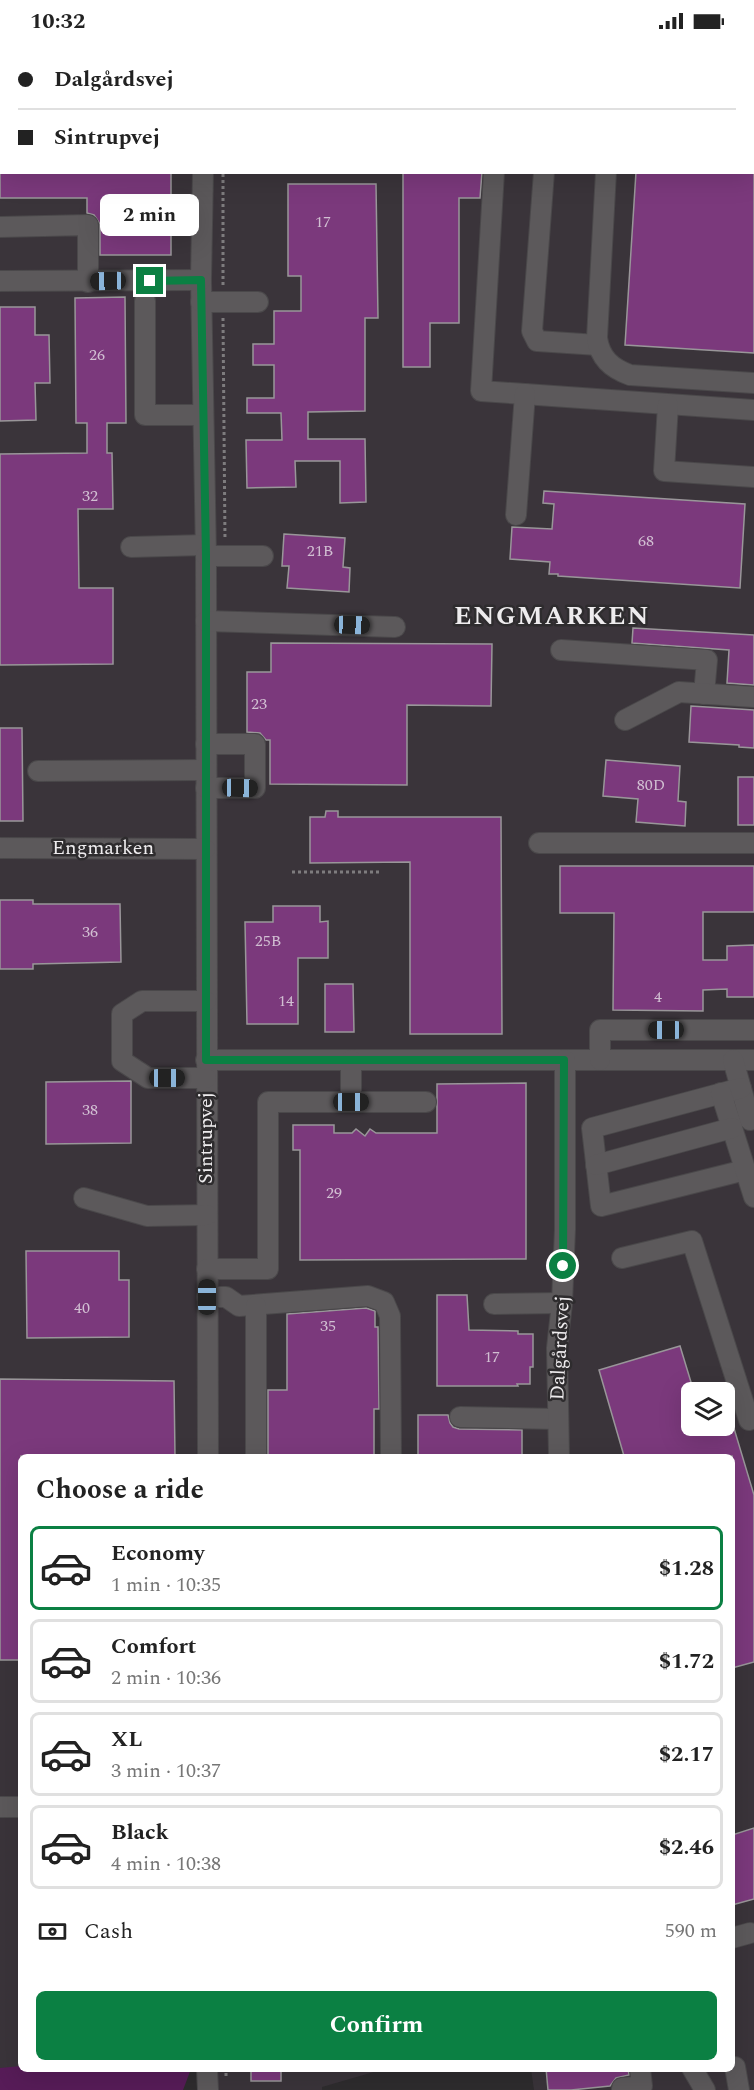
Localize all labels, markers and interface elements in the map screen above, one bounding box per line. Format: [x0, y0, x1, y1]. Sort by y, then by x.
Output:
text: 10:32 [30, 5, 85, 38]
text: Dalgårdsvej [54, 63, 174, 96]
text: Sintrupvej [54, 121, 160, 154]
callout: 2 min [100, 194, 200, 236]
text: 2 min [123, 200, 176, 230]
house number: 17 [315, 210, 331, 234]
route end [136, 267, 163, 294]
car [90, 272, 126, 290]
house number: 26 [89, 343, 105, 367]
house number: 32 [82, 484, 98, 508]
house number: 68 [638, 529, 654, 553]
house number: 21B [307, 539, 333, 563]
district label: ENGMARKEN [454, 596, 650, 636]
car [334, 615, 370, 635]
house number: 23 [251, 692, 267, 716]
house number: 80D [637, 773, 665, 797]
car [222, 779, 258, 797]
street label: Engmarken [52, 833, 154, 863]
house number: 36 [82, 920, 98, 944]
house number: 25B [255, 929, 281, 953]
house number: 4 [654, 985, 662, 1009]
house number: 14 [278, 989, 294, 1013]
car [648, 1021, 684, 1039]
car [149, 1069, 185, 1087]
street label: Sintrupvej [191, 1092, 221, 1184]
car [333, 1093, 369, 1111]
house number: 38 [82, 1098, 98, 1122]
house number: 29 [326, 1181, 342, 1205]
route start [549, 1252, 576, 1279]
car [198, 1279, 216, 1315]
street label: Dalgårdsvej [542, 1295, 578, 1401]
house number: 40 [74, 1296, 90, 1320]
house number: 35 [320, 1314, 336, 1338]
house number: 17 [484, 1345, 500, 1369]
map controls [681, 1382, 735, 1436]
button: layers [681, 1382, 735, 1436]
text: Choose a ride [36, 1469, 204, 1511]
text: Economy [111, 1537, 204, 1570]
icon: car [39, 1541, 93, 1595]
text: $1.28 [659, 1552, 714, 1585]
text: 1 min · 10:35 [111, 1570, 221, 1600]
text: Comfort [111, 1630, 196, 1663]
icon: car [39, 1634, 93, 1688]
text: $1.72 [659, 1645, 714, 1678]
text: 2 min · 10:36 [111, 1663, 221, 1693]
text: XL [111, 1723, 142, 1756]
icon: car [39, 1727, 93, 1781]
text: $2.17 [659, 1738, 714, 1771]
text: 3 min · 10:37 [111, 1756, 221, 1786]
text: Black [111, 1816, 169, 1849]
icon: car [39, 1820, 93, 1874]
text: $2.46 [659, 1831, 714, 1864]
text: 4 min · 10:38 [111, 1849, 221, 1879]
icon: cash [36, 1915, 69, 1948]
text: Cash [84, 1915, 133, 1948]
text: 590 m [665, 1916, 717, 1946]
button: Confirm [36, 1991, 717, 2060]

